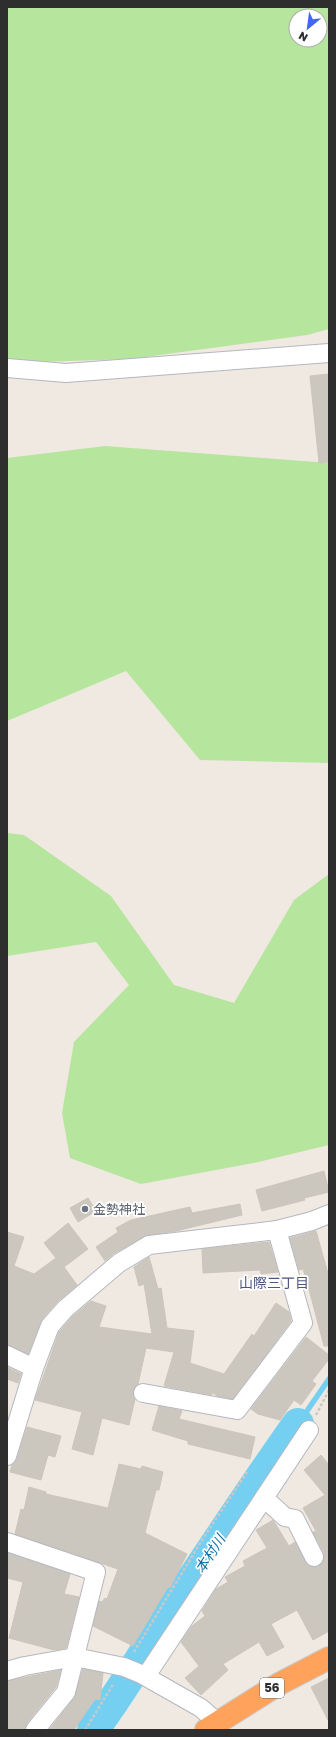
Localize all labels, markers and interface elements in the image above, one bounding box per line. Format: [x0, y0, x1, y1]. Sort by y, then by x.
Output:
north arrow [288, 8, 328, 48]
text: N [296, 29, 310, 45]
place label: 金勢神社 [93, 1201, 145, 1217]
marker: 金勢神社 [80, 1204, 90, 1214]
district label: 山際三丁目 [239, 1274, 309, 1291]
water label: 本村川 [191, 1530, 229, 1576]
road number: 56 [260, 1678, 284, 1698]

